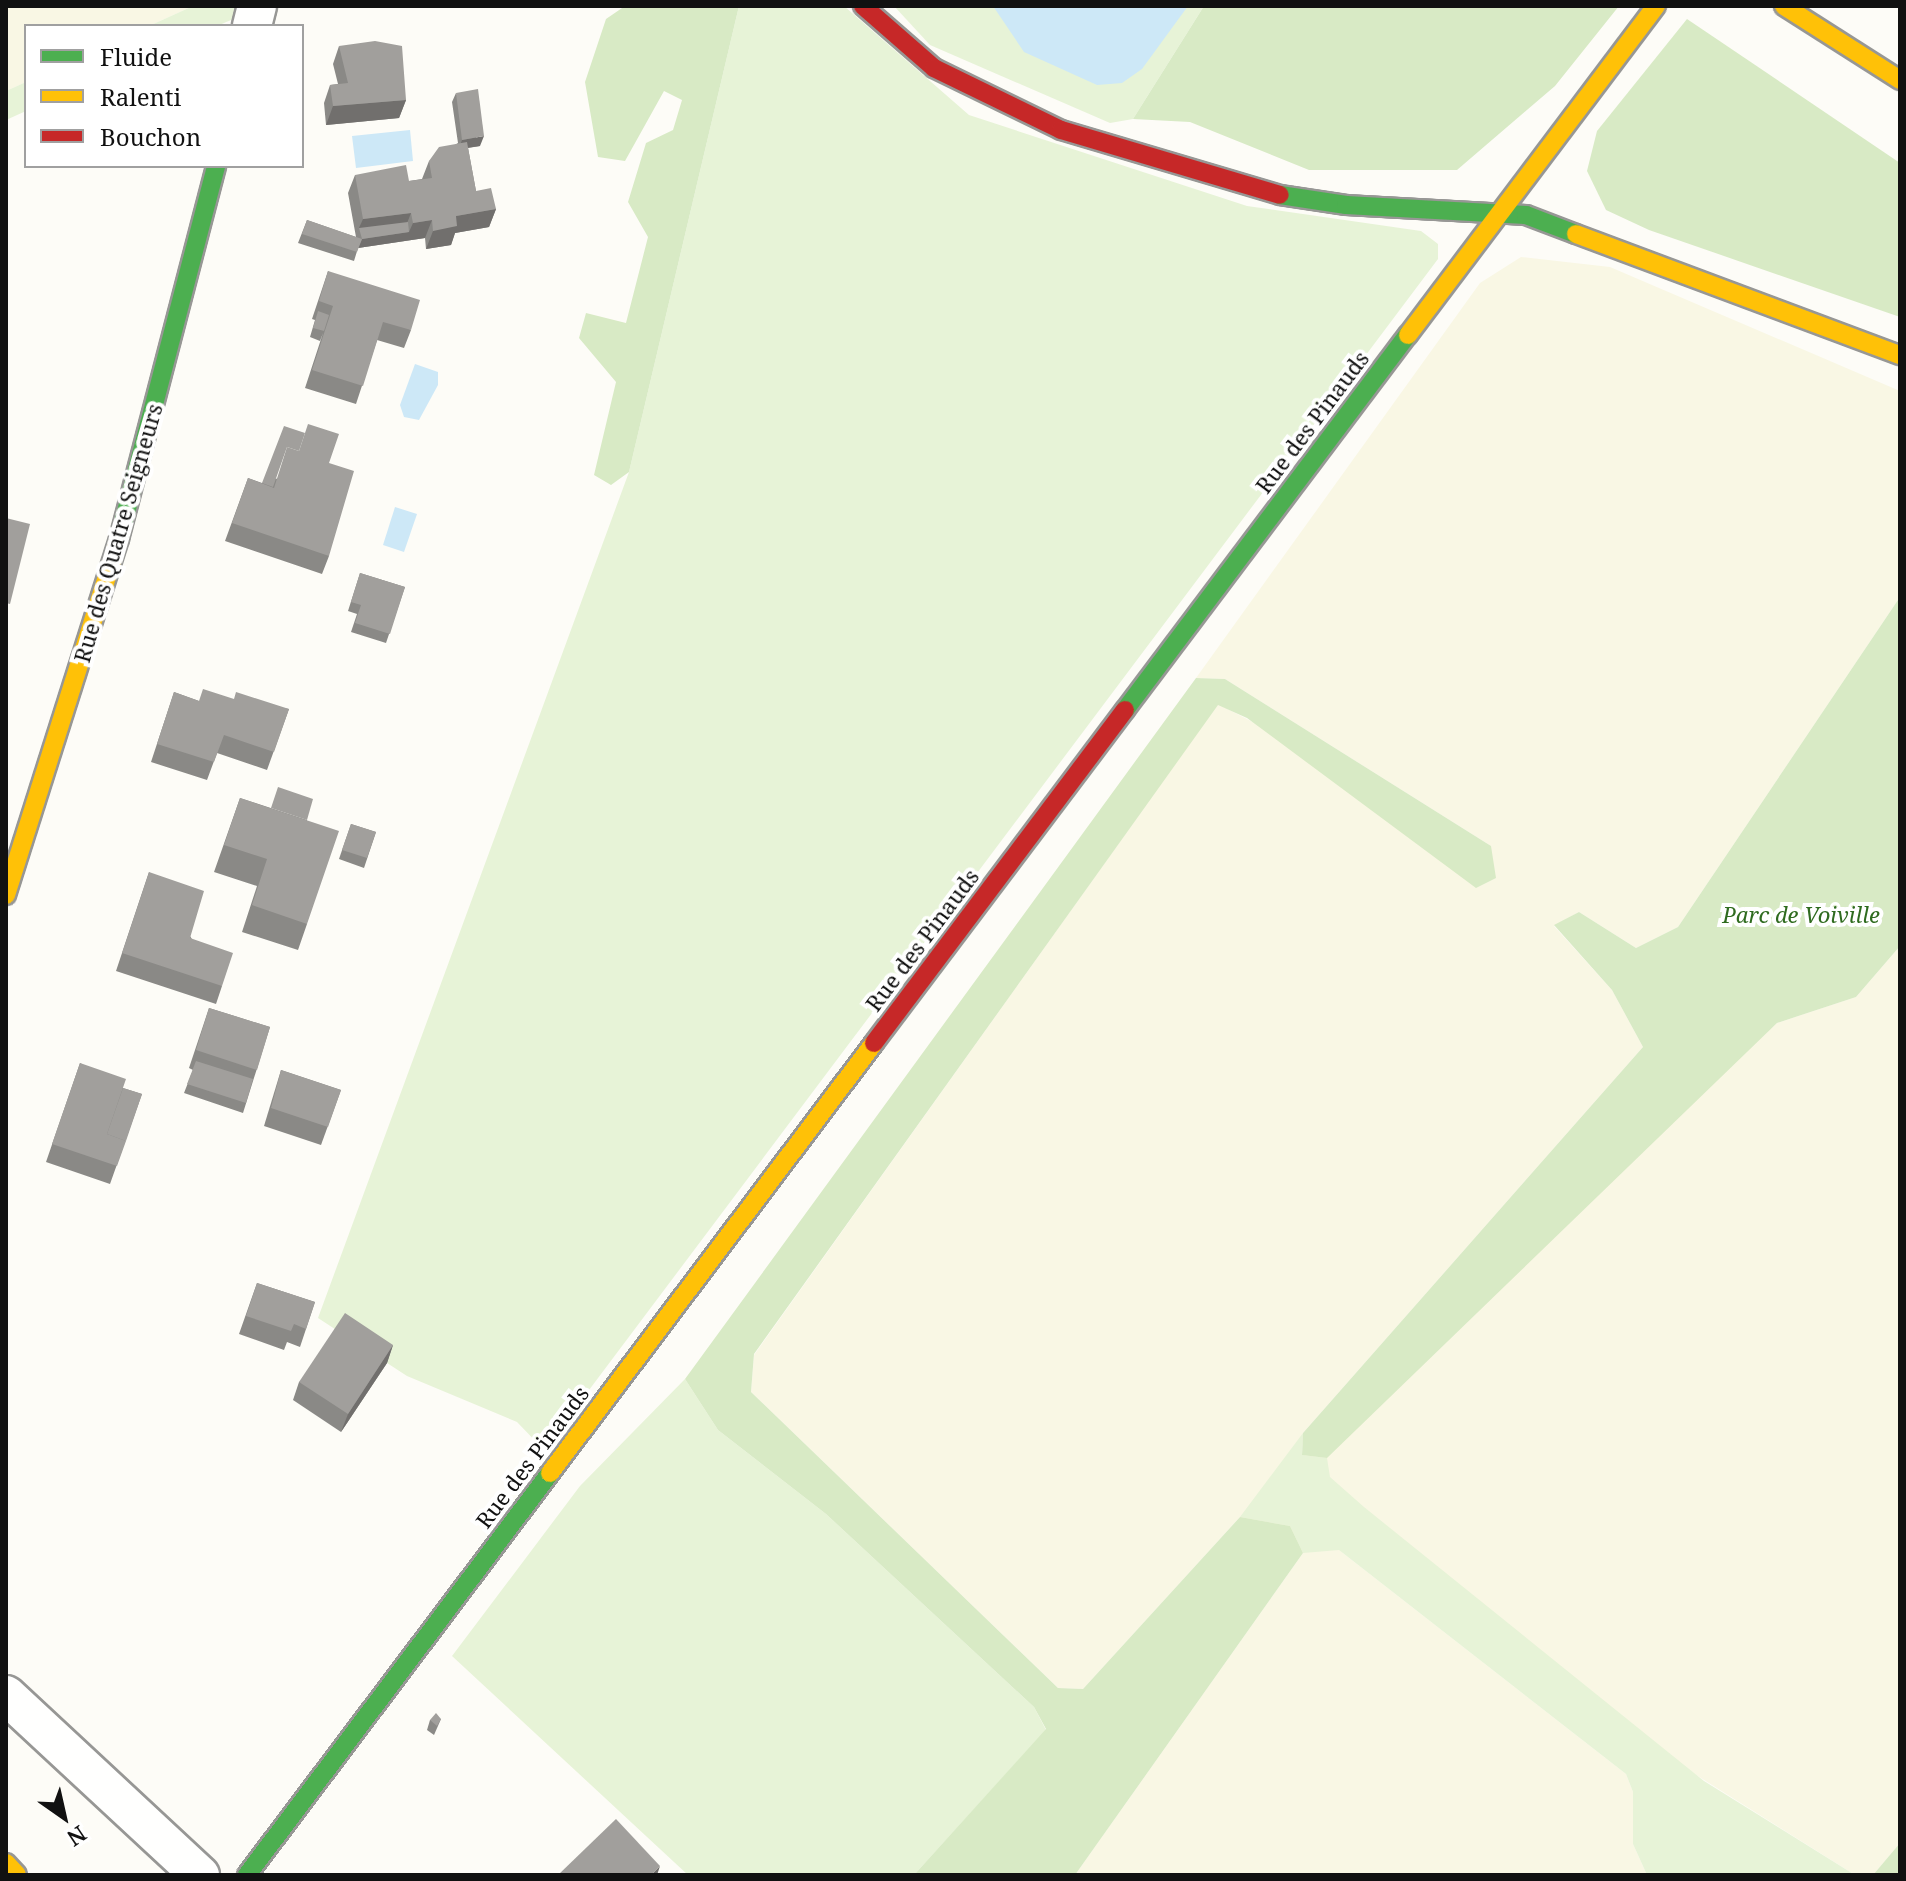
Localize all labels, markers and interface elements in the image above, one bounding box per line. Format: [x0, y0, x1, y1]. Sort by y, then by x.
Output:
legend [24, 24, 304, 168]
text: Fluide [100, 40, 172, 73]
text: Ralenti [100, 80, 181, 113]
text: Bouchon [100, 120, 201, 153]
street label: Rue des Pinauds [1250, 346, 1374, 498]
street label: Rue des Quatre Seigneurs [68, 401, 168, 665]
street label: Rue des Pinauds [860, 864, 984, 1016]
park label: Parc de Voiville [1722, 902, 1880, 928]
street label: Rue des Pinauds [470, 1381, 594, 1533]
north arrow [24, 1777, 104, 1857]
text: N [62, 1820, 93, 1854]

